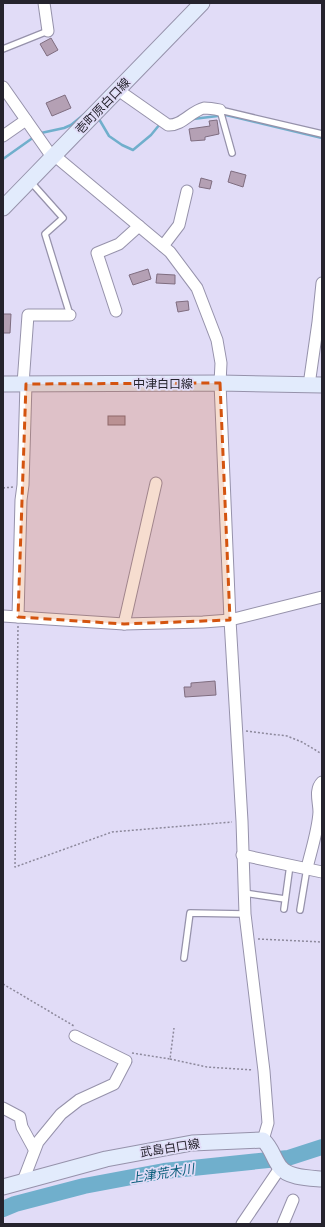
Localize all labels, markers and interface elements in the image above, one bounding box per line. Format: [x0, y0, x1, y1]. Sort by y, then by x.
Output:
street label: 壱町原白口線 [73, 75, 133, 137]
street label: 中津白口線 [133, 377, 193, 391]
street label: 武島白口線 [139, 1136, 201, 1160]
water label: 上津荒木川 [129, 1161, 197, 1186]

